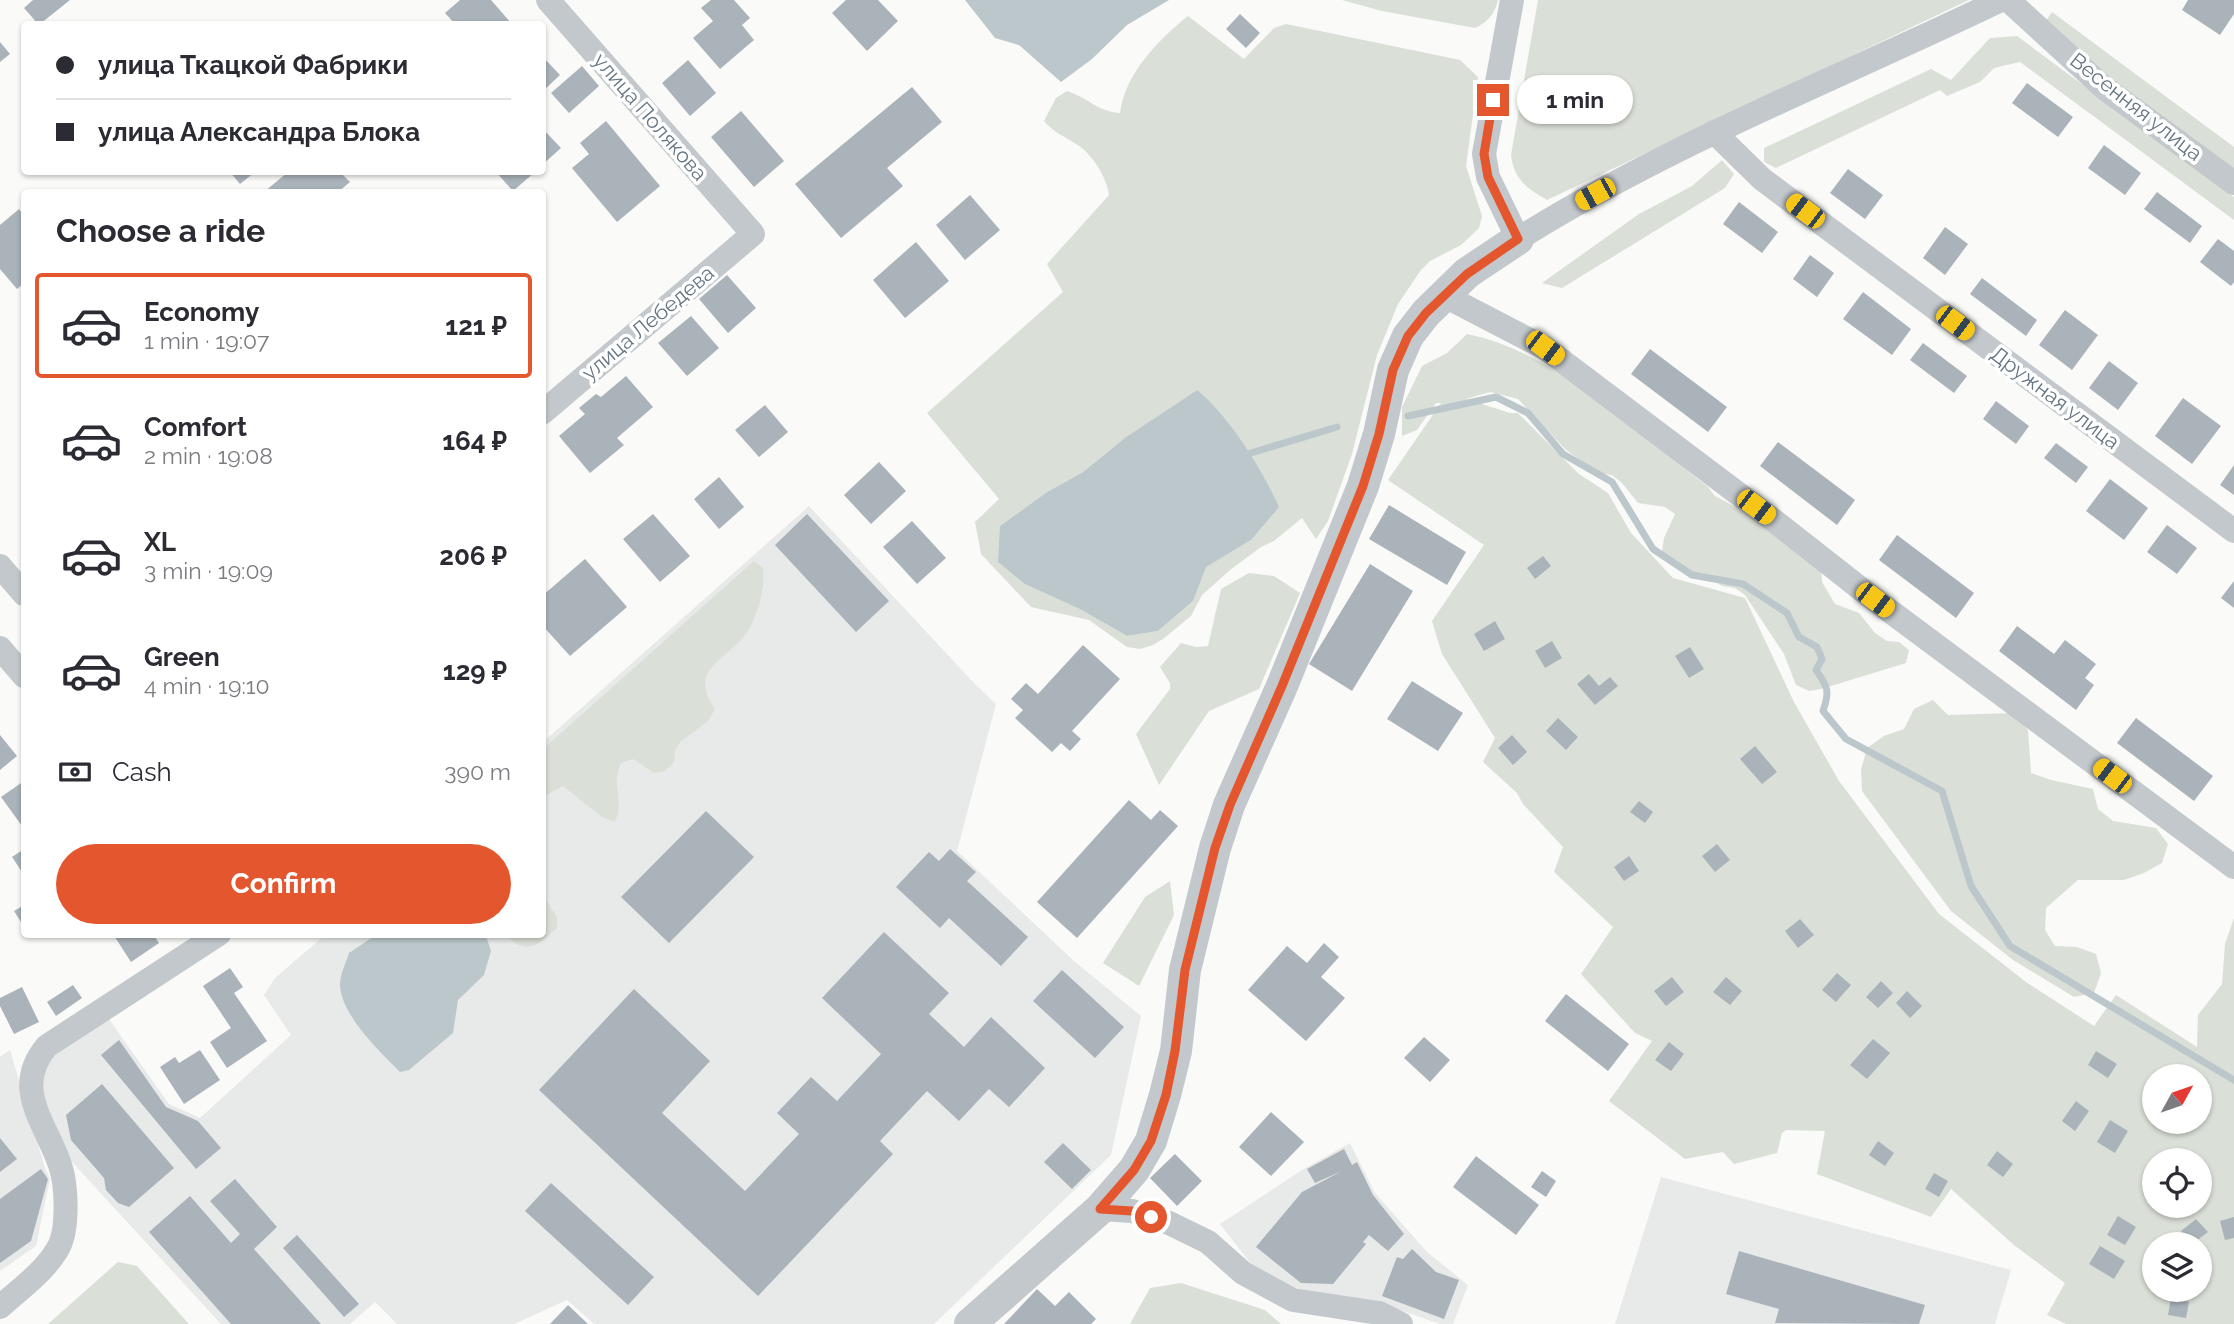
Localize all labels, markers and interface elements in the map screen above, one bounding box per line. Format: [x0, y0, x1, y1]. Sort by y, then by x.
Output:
street label: Весенняя улица [2065, 47, 2207, 166]
street label: улица Полякова [588, 48, 712, 185]
text: улица Ткацкой Фабрики [98, 50, 408, 80]
callout: 1 min [1518, 76, 1633, 124]
route end [1477, 84, 1509, 116]
text: 1 min [1546, 86, 1604, 113]
text: улица Александра Блока [98, 117, 420, 147]
car [1572, 175, 1619, 213]
car [1782, 190, 1829, 232]
text: Choose a ride [56, 212, 265, 249]
street label: улица Лебедева [577, 260, 719, 385]
icon: car [60, 294, 123, 357]
text: Economy [144, 297, 259, 327]
car [1932, 302, 1979, 344]
text: 121 ₽ [445, 311, 507, 341]
text: 1 min · 19:07 [144, 327, 269, 354]
car [1522, 327, 1569, 369]
street label: Дружная улица [1986, 341, 2125, 454]
icon: car [60, 409, 123, 472]
text: Comfort [144, 412, 247, 442]
text: 164 ₽ [442, 426, 507, 456]
text: 2 min · 19:08 [144, 442, 273, 469]
car [1733, 486, 1780, 528]
icon: car [60, 524, 123, 587]
text: XL [144, 527, 176, 557]
text: 206 ₽ [439, 541, 507, 571]
text: 3 min · 19:09 [144, 557, 273, 584]
car [1852, 579, 1899, 621]
icon: car [60, 639, 123, 702]
text: Green [144, 642, 220, 672]
text: 129 ₽ [443, 656, 507, 686]
text: 4 min · 19:10 [144, 672, 270, 699]
icon: cash [56, 753, 94, 791]
car [2089, 755, 2136, 797]
text: Cash [112, 757, 172, 787]
text: 390 m [444, 758, 511, 785]
button: Confirm [56, 844, 511, 924]
north arrow [2142, 1064, 2212, 1134]
map controls [2142, 1064, 2212, 1302]
button: locate [2142, 1148, 2212, 1218]
route start [1135, 1201, 1167, 1233]
button: layers [2142, 1232, 2212, 1302]

